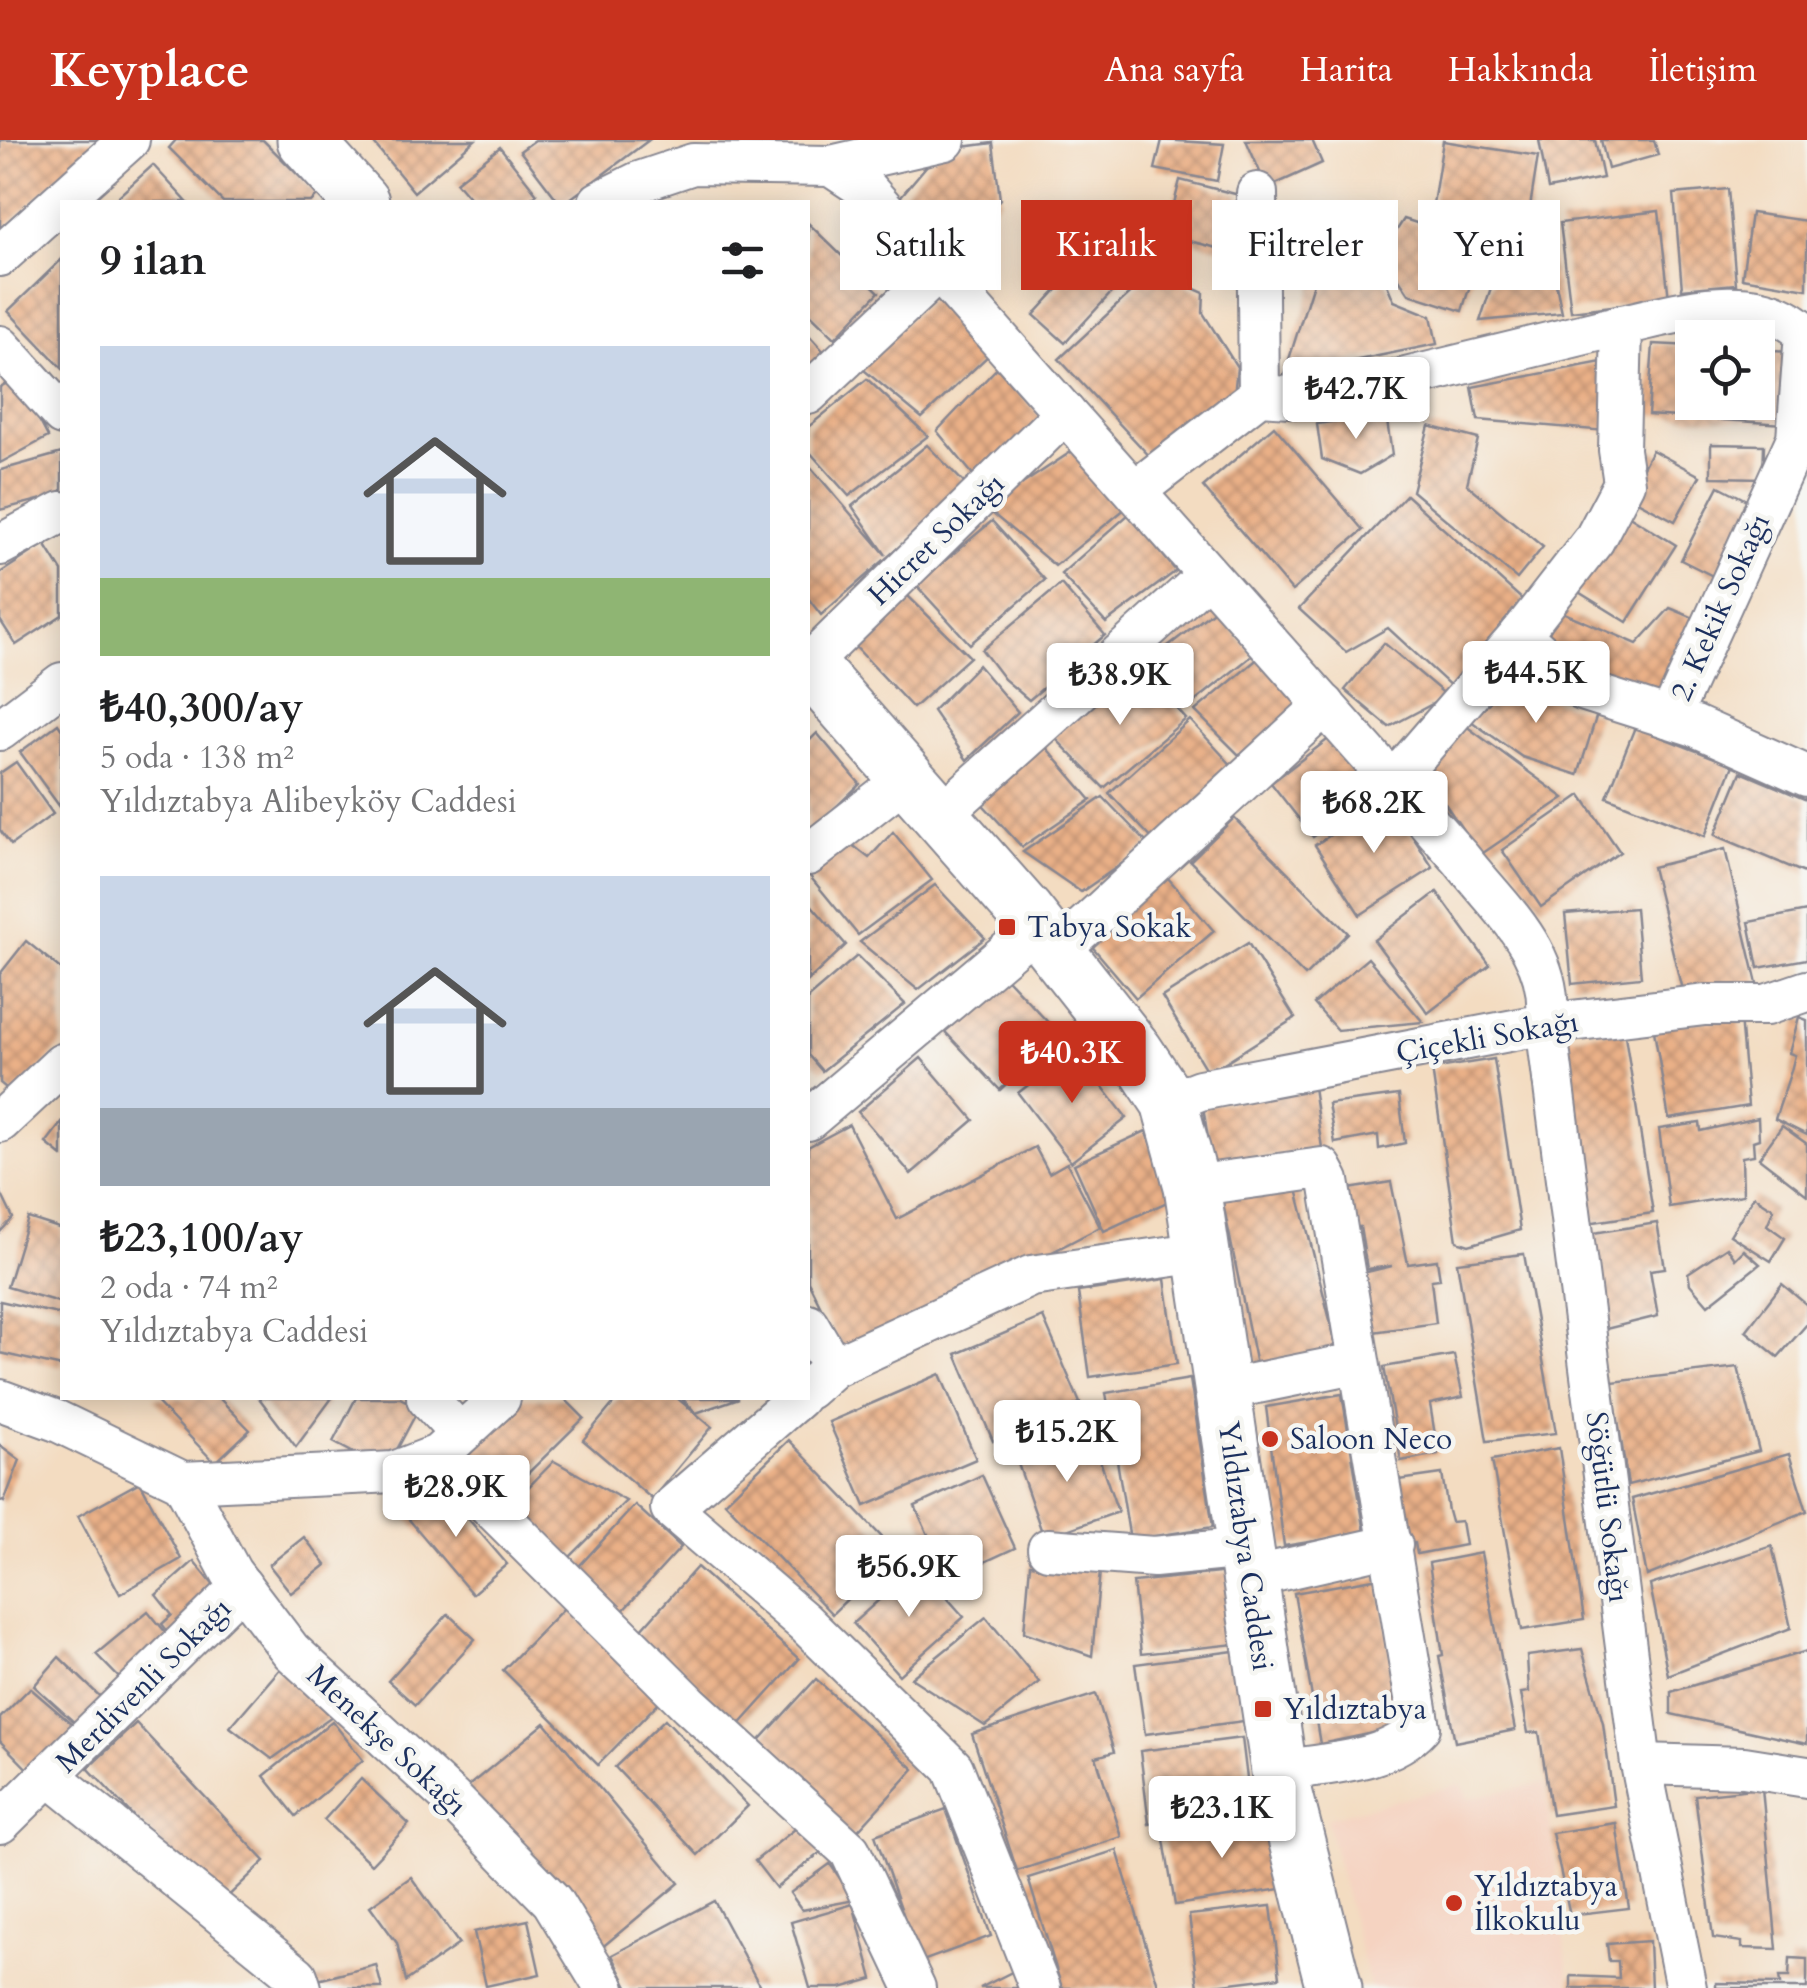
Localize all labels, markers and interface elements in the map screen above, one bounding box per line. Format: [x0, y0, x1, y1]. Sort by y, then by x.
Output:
text: Keyplace [50, 38, 250, 103]
text: Ana sayfa [1104, 46, 1245, 94]
text: Harita [1300, 46, 1393, 94]
text: Hakkında [1448, 46, 1593, 94]
text: İletişim [1648, 46, 1757, 94]
chip: Satılık [840, 200, 1001, 290]
chip: Kiralık [1021, 200, 1192, 290]
chip: Filtreler [1212, 200, 1398, 290]
chip: Yeni [1418, 200, 1560, 290]
text: 9 ilan [100, 232, 206, 289]
icon: filters [715, 233, 770, 288]
map controls [1675, 320, 1775, 420]
button: locate [1675, 320, 1775, 420]
pin: ₺42.7K [1275, 357, 1437, 442]
text: ₺42.7K [1305, 367, 1407, 411]
icon: home [345, 411, 525, 591]
street label: Hicret Sokağı [859, 464, 1013, 615]
street label: 2. Kekik Sokağı [1661, 507, 1780, 707]
pin: ₺44.5K [1455, 641, 1617, 726]
pin: ₺38.9K [1039, 643, 1201, 728]
text: ₺44.5K [1485, 651, 1587, 695]
text: ₺38.9K [1069, 653, 1171, 697]
text: ₺40,300/ay [100, 679, 304, 736]
text: 5 oda · 138 m² [100, 736, 294, 780]
pin: ₺68.2K [1293, 771, 1455, 856]
text: Yıldıztabya Alibeyköy Caddesi [100, 780, 517, 824]
text: ₺68.2K [1323, 781, 1425, 825]
place label: Tabya Sokak [1027, 907, 1191, 948]
marker: Tabya Sokak [996, 916, 1018, 938]
icon: home [345, 941, 525, 1121]
street label: Çiçekli Sokağı [1393, 1001, 1581, 1074]
pin: ₺40.3K [991, 1021, 1153, 1106]
text: ₺40.3K [1021, 1031, 1123, 1075]
text: ₺23,100/ay [100, 1209, 304, 1266]
text: 2 oda · 74 m² [100, 1266, 278, 1310]
text: Yıldıztabya Caddesi [100, 1310, 368, 1354]
pin: ₺15.2K [986, 1400, 1148, 1485]
street label: Söğütlü Sokağı [1575, 1409, 1640, 1605]
text: ₺15.2K [1016, 1410, 1118, 1454]
street label: Yıldıztabya Caddesi [1208, 1419, 1283, 1673]
place label: Saloon Neco [1290, 1419, 1452, 1460]
marker: Saloon Neco [1259, 1428, 1281, 1450]
pin: ₺28.9K [375, 1455, 537, 1540]
text: ₺28.9K [405, 1465, 507, 1509]
pin: ₺56.9K [828, 1535, 990, 1620]
text: ₺56.9K [858, 1545, 960, 1589]
street label: Merdivenli Sokağı [47, 1589, 240, 1782]
street label: Menekşe Sokağı [297, 1655, 476, 1826]
place label: Yıldıztabya [1283, 1689, 1427, 1730]
marker: Yıldıztabya [1252, 1698, 1274, 1720]
pin: ₺23.1K [1141, 1776, 1303, 1861]
text: ₺23.1K [1171, 1786, 1273, 1830]
place label: Yıldıztabya İlkokulu [1474, 1866, 1618, 1941]
marker: Yıldıztabya İlkokulu [1443, 1892, 1465, 1914]

